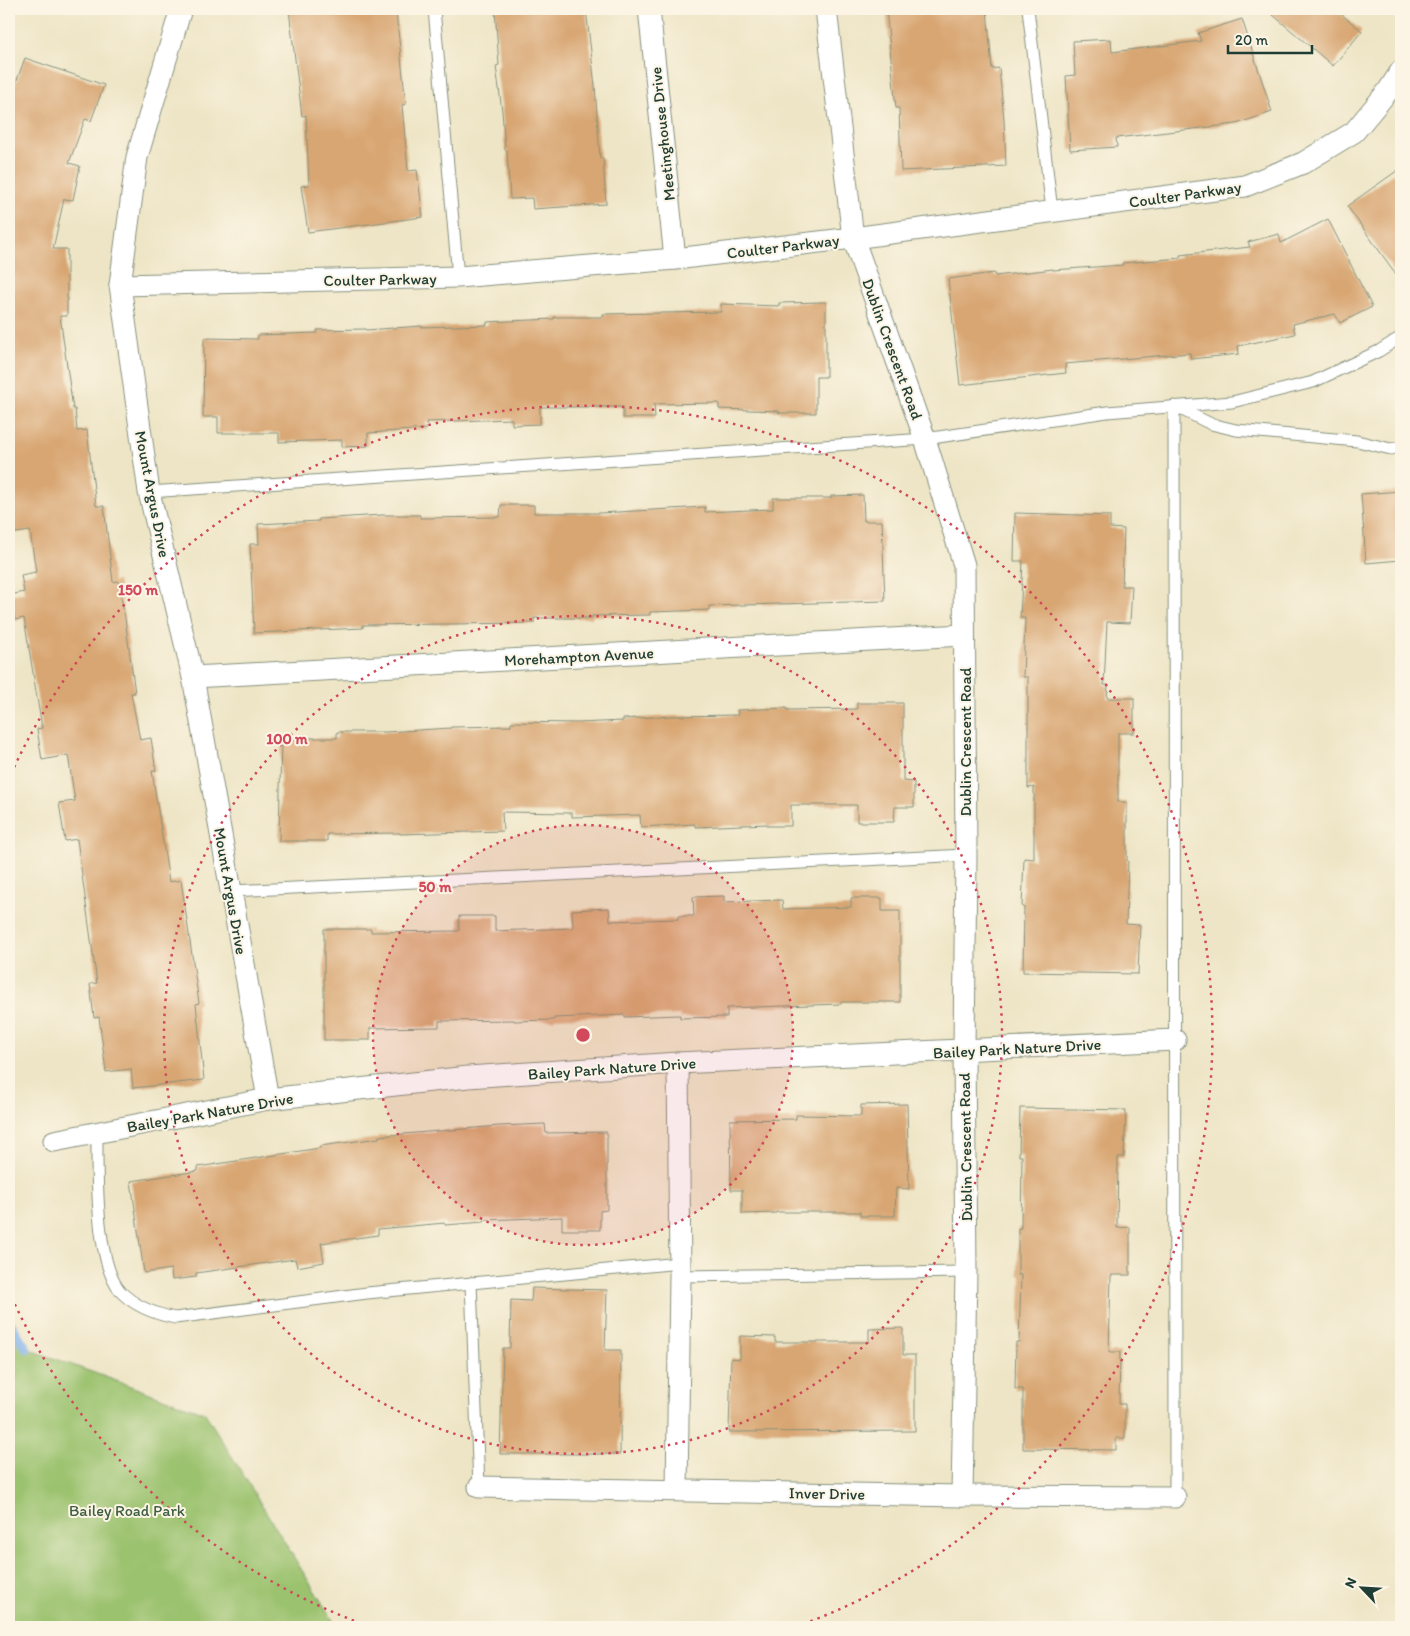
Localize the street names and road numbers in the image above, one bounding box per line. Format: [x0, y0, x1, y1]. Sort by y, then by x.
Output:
street label: Meetinghouse Drive [646, 66, 679, 202]
street label: Coulter Parkway [1128, 177, 1243, 212]
street label: Coulter Parkway [726, 230, 841, 263]
street label: Coulter Parkway [323, 269, 437, 290]
street label: Dublin Crescent Road [858, 276, 927, 423]
street label: Mount Argus Drive [131, 429, 174, 559]
street label: Morehampton Avenue [504, 643, 654, 670]
street label: Dublin Crescent Road [956, 667, 975, 816]
street label: Mount Argus Drive [210, 826, 251, 956]
street label: Bailey Park Nature Drive [932, 1035, 1102, 1062]
street label: Bailey Park Nature Drive [527, 1053, 697, 1084]
street label: Dublin Crescent Road [955, 1072, 976, 1222]
street label: Bailey Park Nature Drive [125, 1088, 295, 1136]
street label: Inver Drive [789, 1483, 866, 1504]

